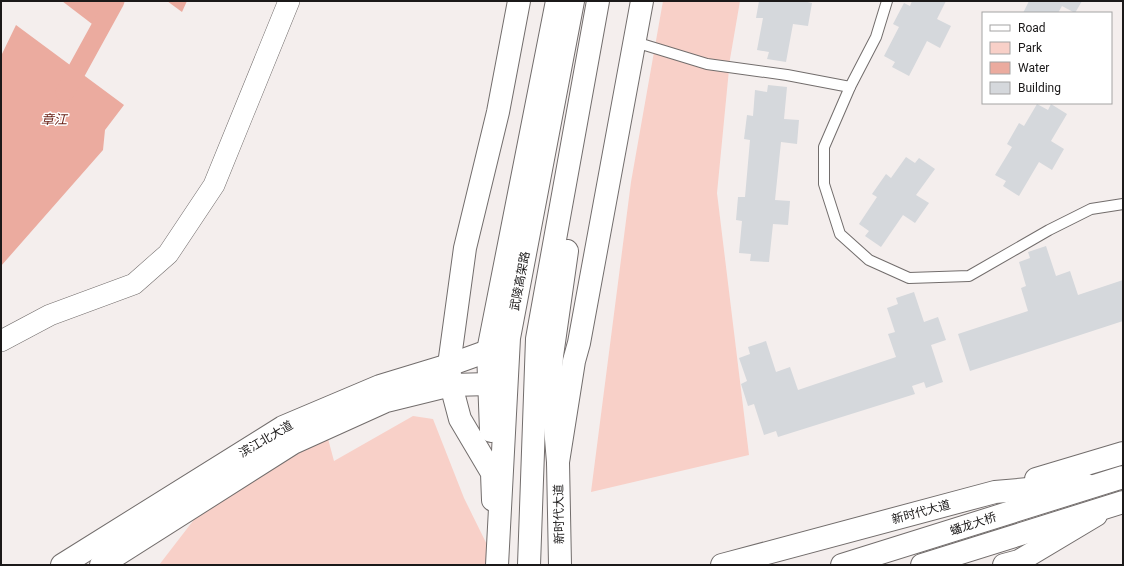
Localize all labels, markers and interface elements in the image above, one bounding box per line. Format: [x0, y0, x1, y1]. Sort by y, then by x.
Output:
legend [982, 12, 1112, 104]
text: Road [1018, 21, 1046, 35]
text: Park [1018, 41, 1043, 55]
text: Water [1018, 61, 1049, 75]
text: Building [1018, 81, 1061, 95]
water label: 章江 [41, 112, 69, 127]
street label: 武陵高架路 [507, 250, 533, 312]
street label: 滨江北大道 [237, 418, 295, 460]
street label: 新时代大道 [551, 484, 567, 544]
street label: 新时代大道 [890, 497, 952, 527]
street label: 蟠龙大桥 [948, 510, 998, 538]

